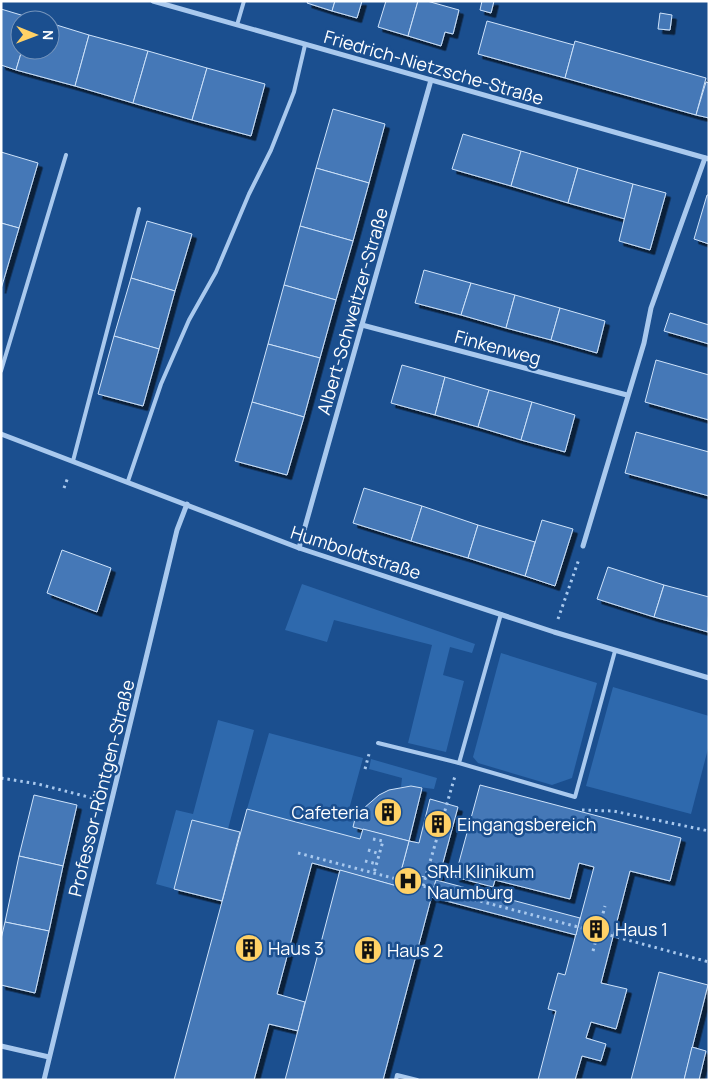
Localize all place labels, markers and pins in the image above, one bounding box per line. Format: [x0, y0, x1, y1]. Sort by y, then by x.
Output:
building icon: Cafeteria [373, 797, 403, 827]
place label: Cafeteria [292, 800, 369, 824]
building icon: Eingangsbereich [423, 809, 453, 839]
place label: Eingangsbereich [457, 812, 596, 836]
place label: SRH Klinikum Naumburg [427, 859, 534, 904]
hospital icon: SRH Klinikum Naumburg [393, 866, 423, 896]
building icon: Haus 1 [581, 914, 611, 944]
place label: Haus 1 [615, 917, 668, 941]
building icon: Haus 3 [234, 933, 264, 963]
building icon: Haus 2 [353, 935, 383, 965]
place label: Haus 3 [268, 936, 324, 960]
place label: Haus 2 [387, 938, 443, 962]

